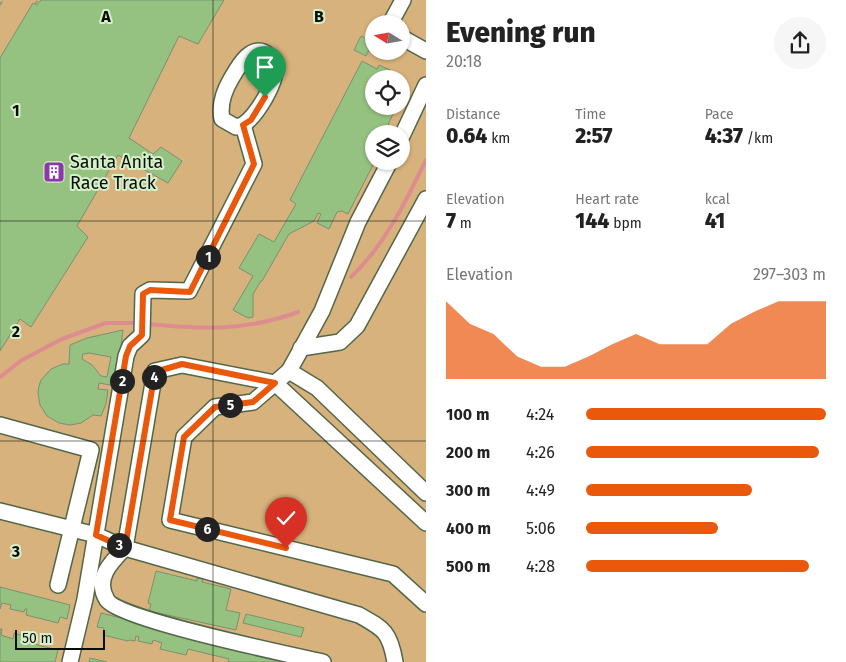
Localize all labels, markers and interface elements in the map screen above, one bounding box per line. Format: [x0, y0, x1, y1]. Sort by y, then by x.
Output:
text: A [100, 7, 111, 26]
text: B [314, 7, 324, 26]
north arrow [365, 15, 410, 60]
map controls [365, 15, 410, 170]
text: Evening run [446, 16, 596, 49]
button: share [774, 17, 826, 69]
pin [244, 46, 286, 97]
text: 20:18 [446, 52, 482, 71]
icon: arrive [251, 53, 279, 81]
button: locate [365, 70, 410, 115]
text: 1 [12, 101, 20, 120]
text: Distance [446, 106, 500, 123]
text: Time [575, 106, 606, 123]
text: Pace [705, 106, 734, 123]
text: 0.64 [446, 123, 487, 149]
text: 2:57 [575, 123, 612, 149]
text: 4:37 [705, 123, 743, 149]
button: layers [365, 125, 410, 170]
text: km [487, 130, 510, 147]
text: /km [743, 130, 773, 147]
place label: Santa Anita Race Track [70, 151, 163, 194]
building icon: Santa Anita Race Track [42, 160, 66, 184]
text: Elevation [446, 191, 505, 208]
text: Heart rate [575, 191, 639, 208]
text: kcal [705, 191, 730, 208]
text: 7 [446, 208, 456, 234]
text: 144 [575, 208, 609, 234]
text: 41 [705, 208, 725, 234]
text: m [456, 215, 472, 232]
text: bpm [609, 215, 642, 232]
pin: 1 [196, 244, 220, 270]
text: 1 [205, 249, 212, 266]
text: Elevation [446, 265, 513, 284]
text: 297–303 m [753, 265, 826, 284]
text: 2 [12, 322, 20, 341]
pin: 4 [142, 364, 166, 390]
pin: 2 [110, 368, 134, 394]
text: 4 [151, 369, 158, 386]
text: 2 [119, 373, 126, 390]
pin: 5 [218, 392, 242, 418]
text: 5 [227, 397, 234, 414]
text: 100 m [446, 405, 489, 424]
text: 4:24 [526, 405, 554, 424]
text: 200 m [446, 443, 490, 462]
text: 4:26 [526, 443, 555, 462]
text: 300 m [446, 481, 490, 500]
text: 4:49 [526, 481, 555, 500]
pin [265, 497, 307, 548]
icon: check [272, 504, 300, 532]
pin: 6 [194, 516, 220, 542]
text: 400 m [446, 519, 491, 538]
text: 5:06 [526, 519, 555, 538]
text: 6 [204, 521, 211, 538]
pin: 3 [106, 532, 132, 558]
text: 3 [116, 537, 123, 554]
text: 3 [11, 542, 20, 561]
text: 500 m [446, 557, 491, 576]
text: 4:28 [526, 557, 555, 576]
scale bar [15, 627, 105, 650]
text: 50 m [22, 630, 53, 647]

